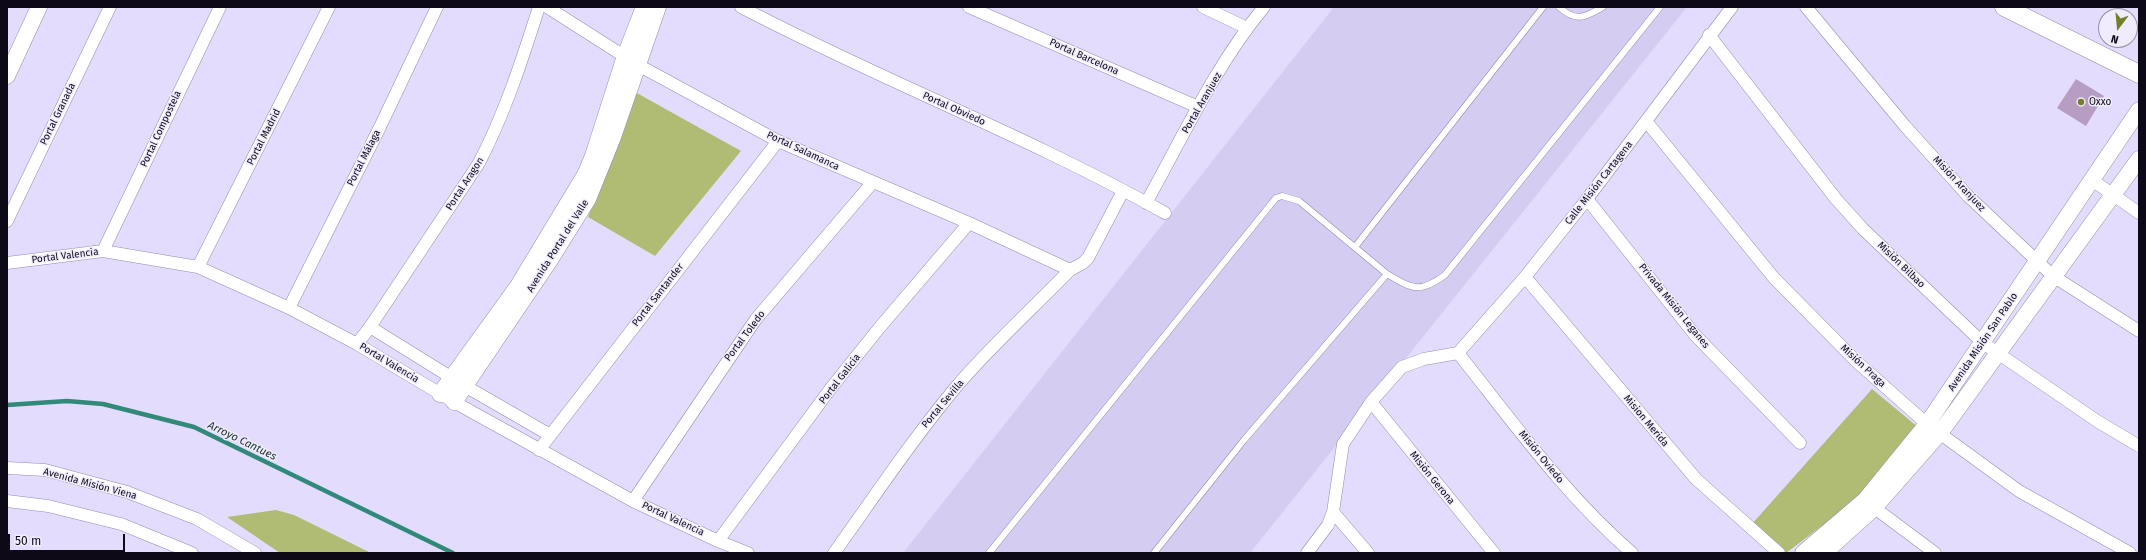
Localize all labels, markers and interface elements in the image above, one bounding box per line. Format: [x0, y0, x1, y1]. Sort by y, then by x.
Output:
north arrow [2098, 8, 2138, 48]
text: N [2110, 32, 2120, 46]
street label: Portal Barcelona [1047, 36, 1121, 78]
street label: Portal Aranjuez [1180, 70, 1224, 136]
street label: Portal Granada [38, 81, 78, 147]
street label: Portal Compostela [138, 89, 184, 169]
street label: Portal Obviedo [921, 90, 987, 128]
place label: Oxxo [2089, 96, 2111, 108]
marker: Oxxo [2076, 97, 2086, 107]
street label: Portal Madrid [245, 107, 283, 167]
street label: Portal Málaga [345, 128, 383, 188]
street label: Portal Salamanca [765, 129, 841, 173]
street label: Calle Misión Cartagena [1563, 139, 1635, 227]
street label: Misión Aranjuez [1930, 154, 1988, 214]
street label: Portal Aragon [443, 155, 487, 213]
street label: Avenida Portal del Valle [524, 197, 592, 295]
street label: Misión Bilbao [1875, 239, 1927, 291]
street label: Portal Valencia [31, 246, 99, 266]
street label: Portal Santander [630, 261, 686, 329]
street label: Privada Misión Leganes [1636, 261, 1712, 351]
street label: Avenida Misión San Pablo [1946, 291, 2020, 393]
street label: Portal Toledo [722, 308, 768, 364]
street label: Portal Valencia [357, 341, 421, 385]
street label: Misión Praga [1838, 342, 1888, 390]
street label: Portal Galicia [817, 352, 863, 406]
street label: Portal Sevilla [919, 377, 967, 431]
street label: Mision Merida [1621, 393, 1671, 449]
water label: Arroyo Cantues [206, 419, 278, 463]
street label: Misión Oviedo [1516, 428, 1566, 486]
street label: Misión Gerona [1407, 449, 1457, 507]
street label: Avenida Misión Viena [42, 466, 138, 502]
street label: Portal Valencia [640, 499, 706, 539]
scale bar [10, 526, 127, 552]
text: 50 m [15, 534, 41, 548]

